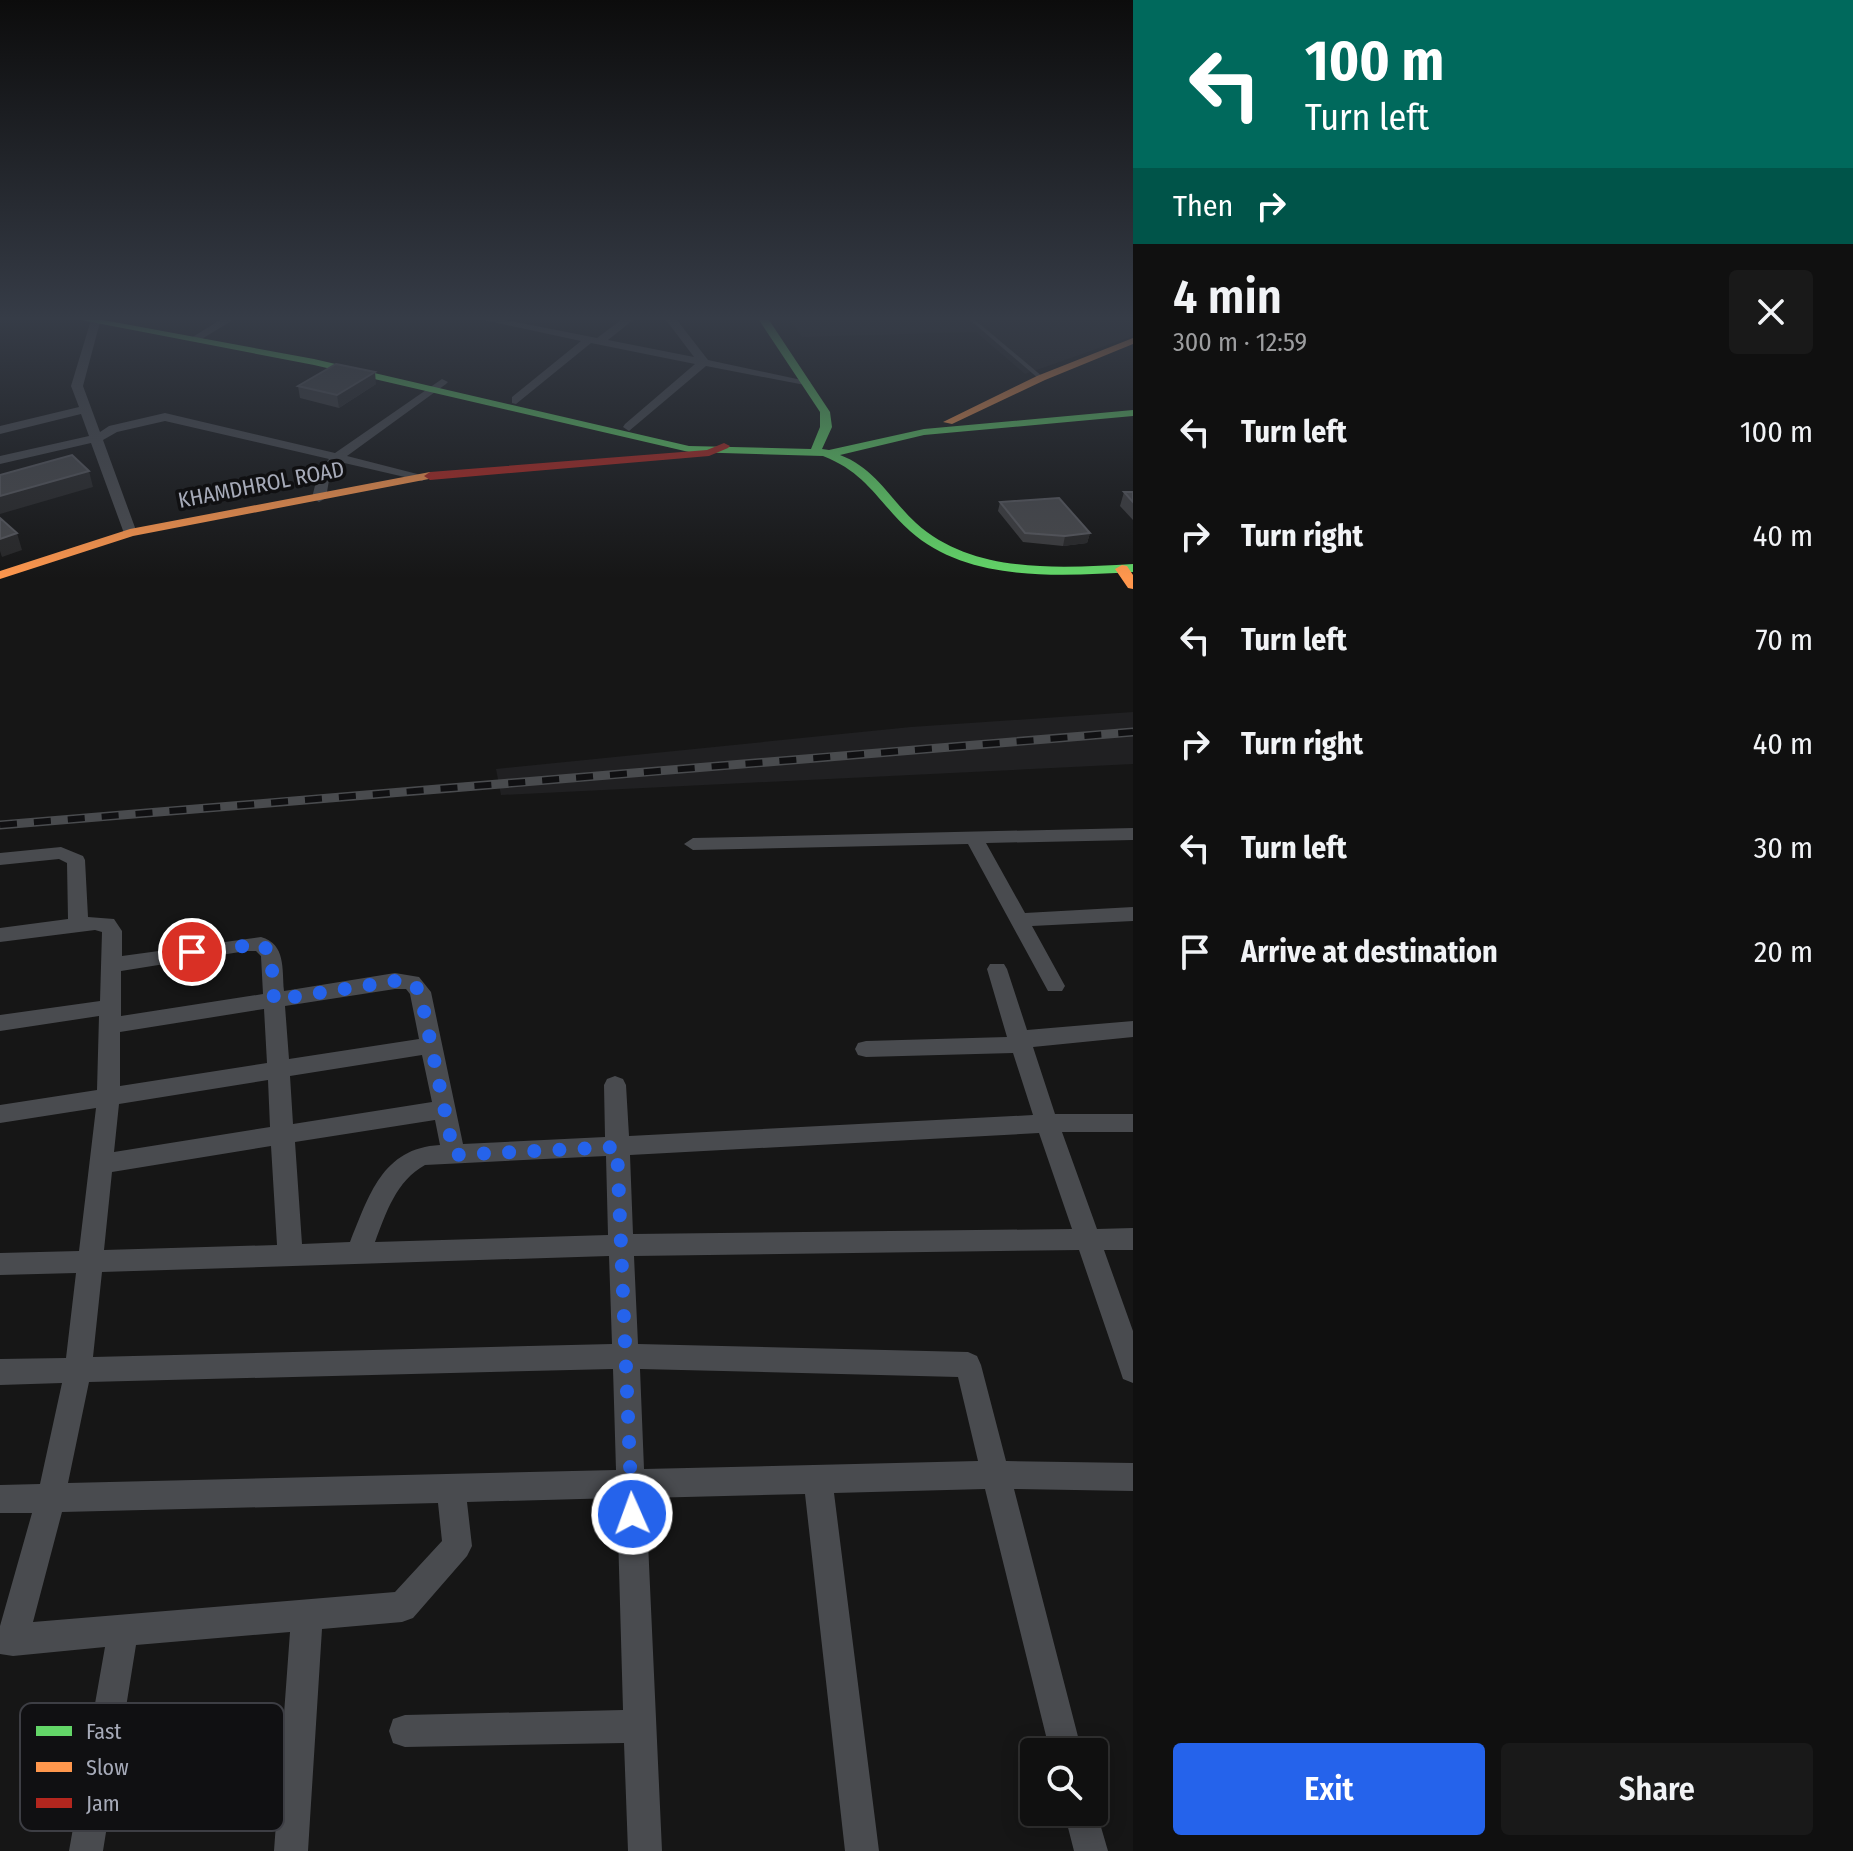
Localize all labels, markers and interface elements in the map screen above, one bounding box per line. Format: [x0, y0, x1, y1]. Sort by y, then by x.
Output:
text: 100 m [1305, 28, 1444, 95]
icon: left [1173, 32, 1277, 136]
text: Turn left [1305, 96, 1429, 140]
icon: right [1249, 184, 1293, 228]
text: Then [1173, 188, 1233, 224]
text: 4 min [1173, 268, 1282, 326]
button: close [1729, 270, 1813, 354]
text: 300 m · 12:59 [1173, 327, 1307, 358]
icon: left [1173, 410, 1217, 454]
text: Turn left [1241, 414, 1347, 450]
text: 100 m [1740, 414, 1813, 450]
street label: KHAMDHROL ROAD [176, 455, 346, 514]
icon: right [1173, 514, 1217, 558]
text: Turn right [1241, 518, 1363, 554]
text: 40 m [1753, 518, 1813, 554]
icon: left [1173, 618, 1217, 662]
text: Turn left [1241, 622, 1347, 658]
text: 70 m [1755, 622, 1813, 658]
icon: right [1173, 722, 1217, 766]
text: Turn right [1241, 726, 1363, 762]
text: 40 m [1753, 726, 1813, 762]
icon: left [1173, 826, 1217, 870]
text: Turn left [1241, 830, 1347, 866]
text: 30 m [1754, 830, 1813, 866]
pin [158, 918, 226, 986]
icon: arrive [170, 930, 214, 974]
icon: arrive [1173, 930, 1217, 974]
text: Arrive at destination [1241, 934, 1498, 970]
text: 20 m [1754, 934, 1813, 970]
position arrow [590, 1472, 674, 1556]
legend [20, 1703, 284, 1831]
text: Fast [86, 1718, 122, 1745]
map controls [1020, 1738, 1108, 1826]
button: search [1020, 1738, 1108, 1826]
button: Exit [1173, 1743, 1485, 1835]
button: Share [1501, 1743, 1813, 1835]
text: Slow [86, 1754, 129, 1781]
text: Jam [86, 1790, 120, 1817]

